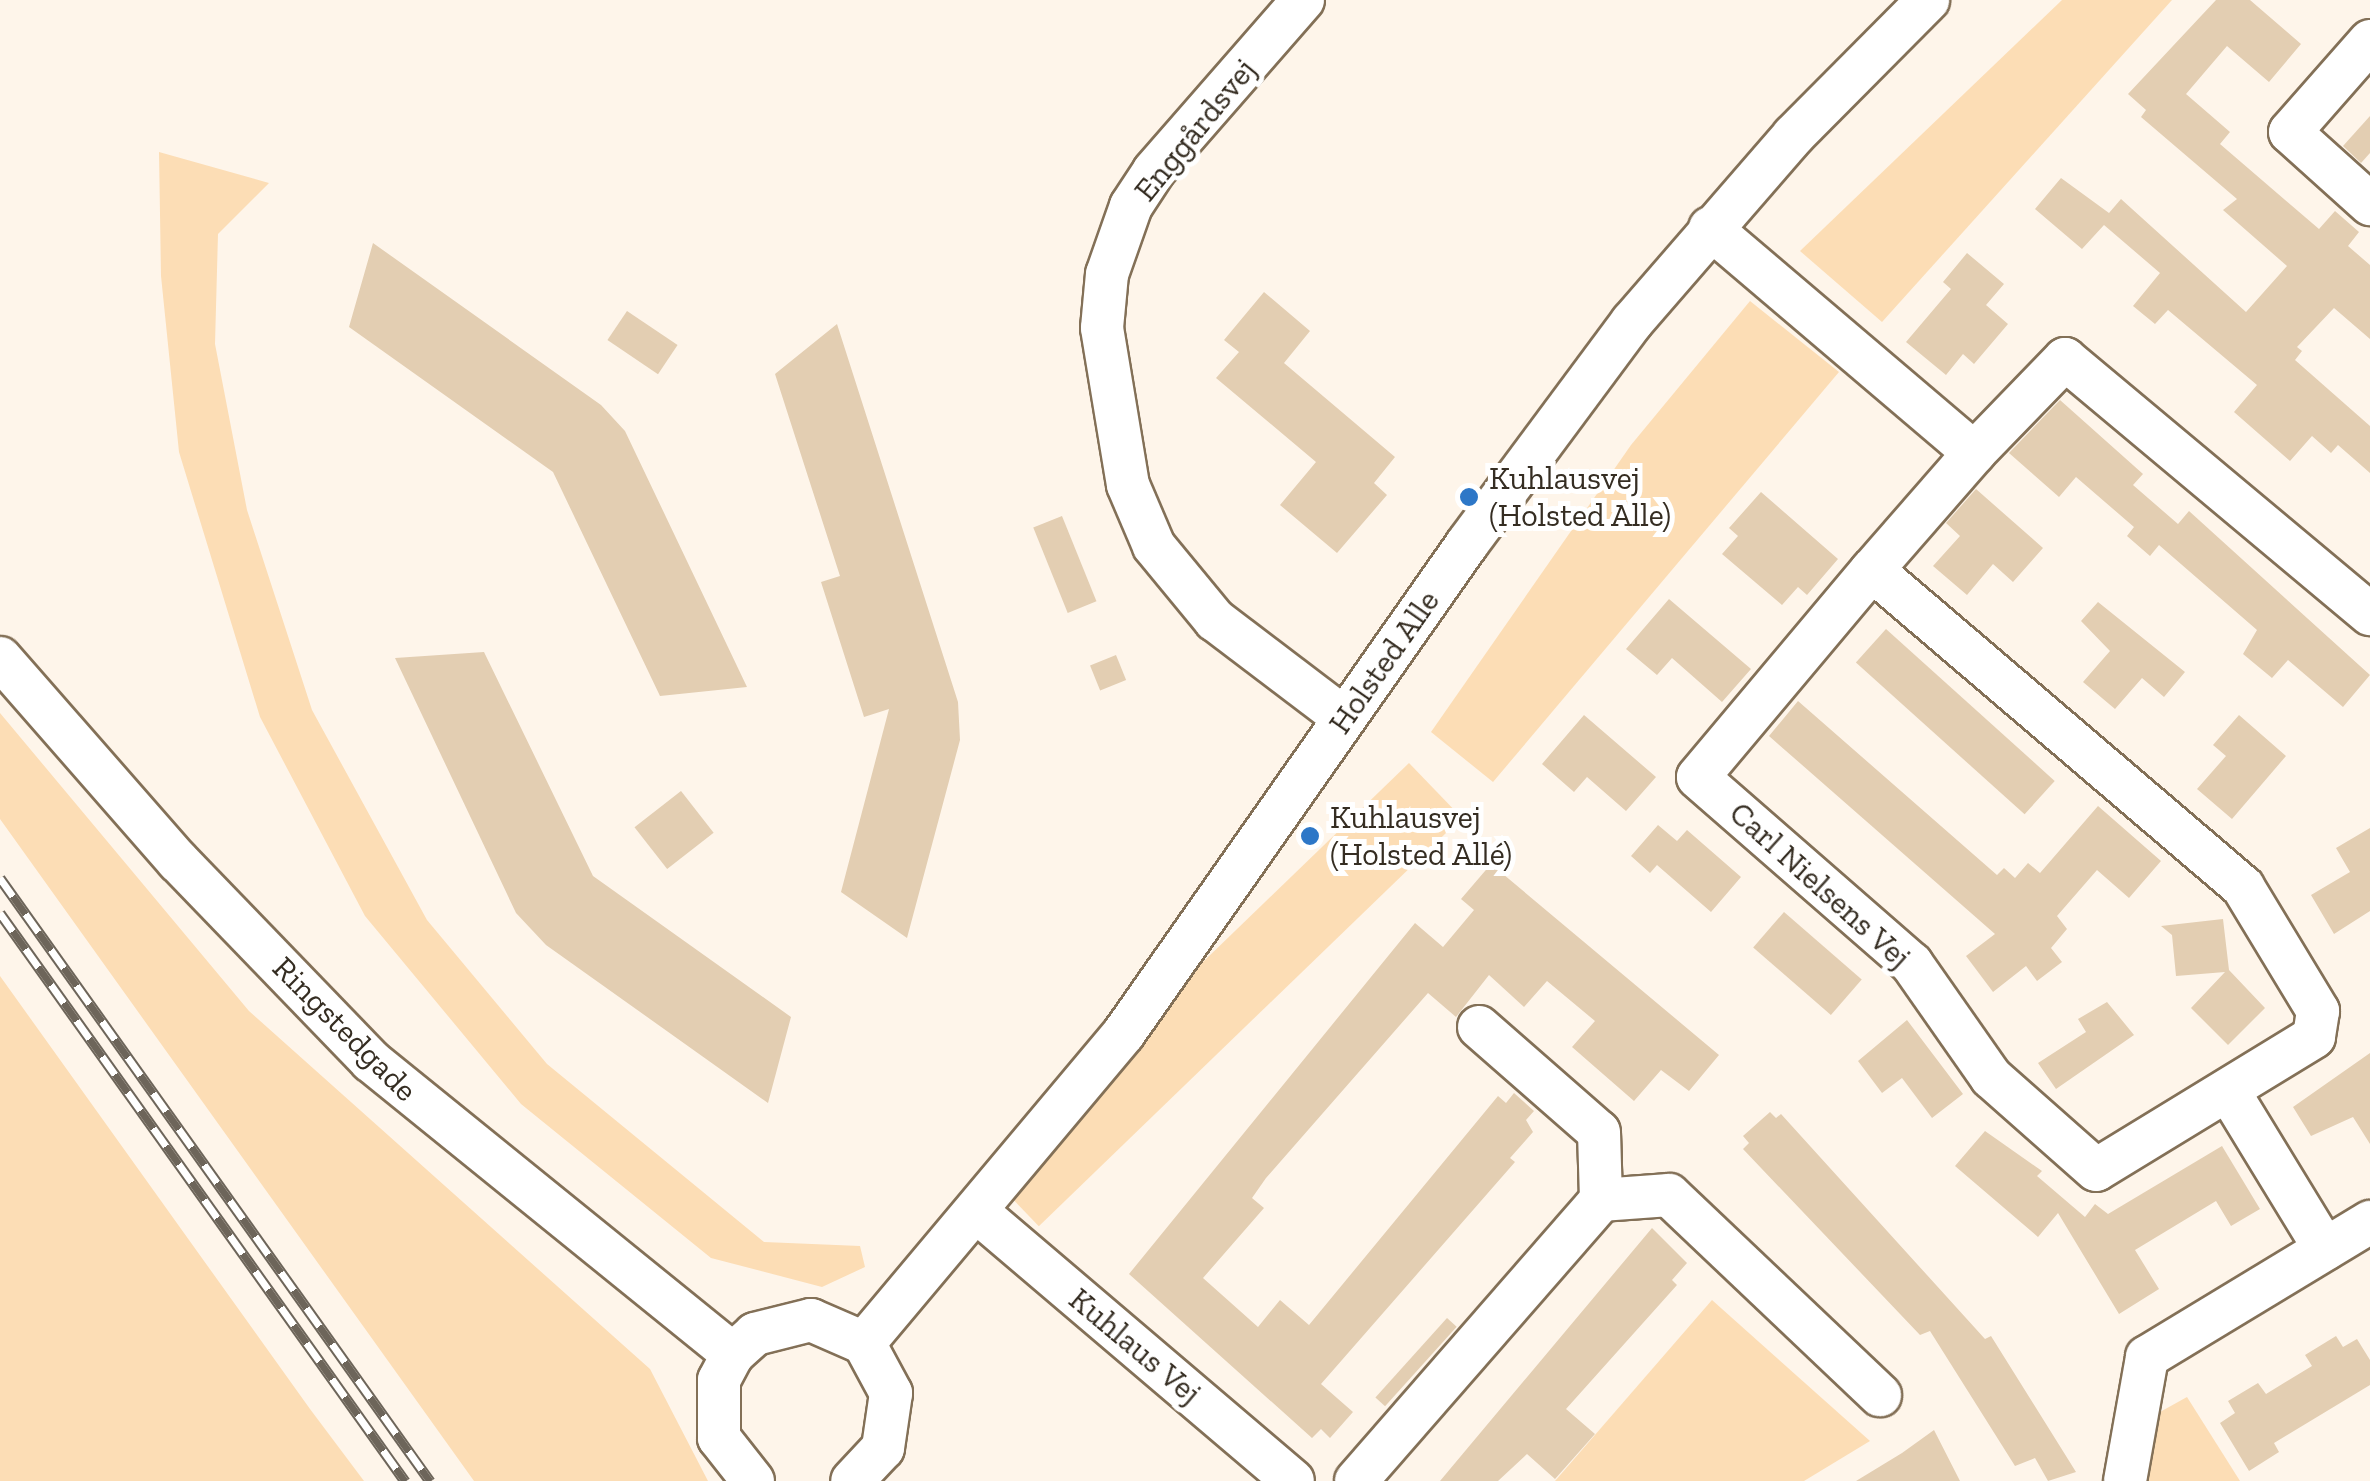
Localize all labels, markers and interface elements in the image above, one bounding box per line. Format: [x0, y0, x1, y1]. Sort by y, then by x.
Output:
street label: Enggårdsvej [1126, 51, 1264, 209]
place label: Kuhlausvej (Holsted Alle) [1489, 460, 1672, 535]
marker: Kuhlausvej (Holsted Alle) [1458, 486, 1480, 508]
street label: Holsted Alle [1320, 583, 1448, 741]
street label: Carl Nielsens Vej [1721, 793, 1919, 977]
place label: Kuhlausvej (Holsted Allé) [1330, 799, 1513, 874]
marker: Kuhlausvej (Holsted Allé) [1299, 825, 1321, 847]
street label: Ringstedgade [265, 949, 425, 1109]
street label: Kuhlaus Vej [1061, 1280, 1209, 1412]

